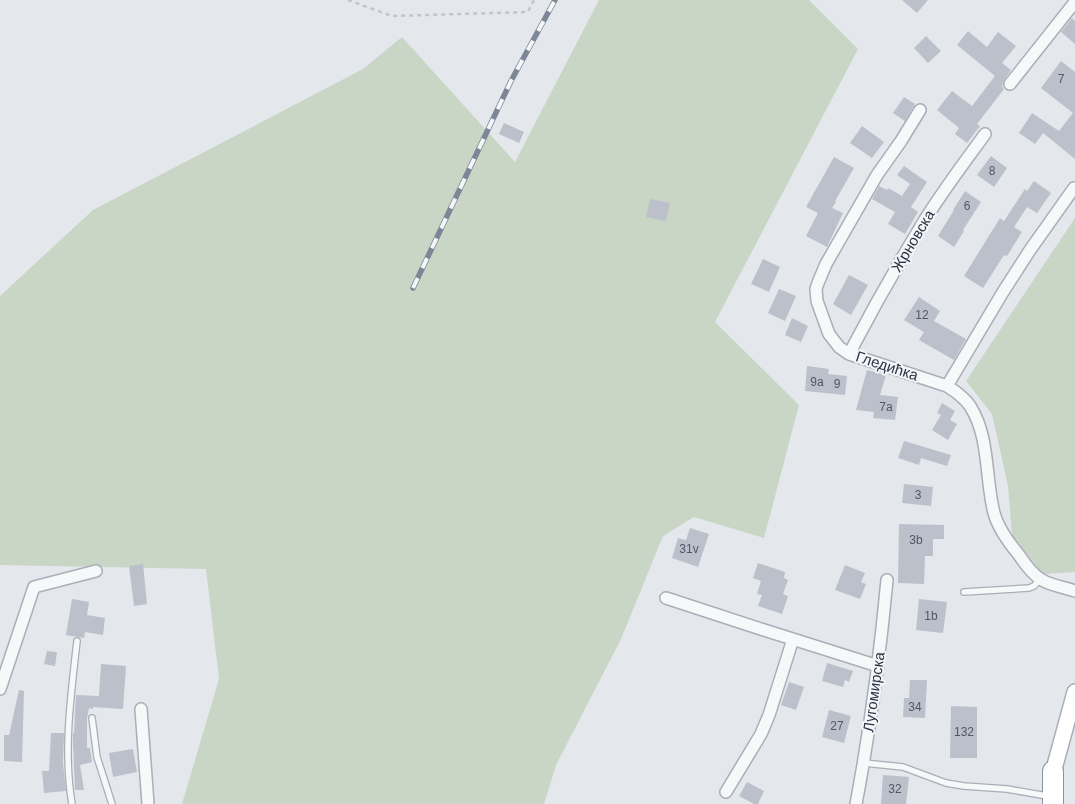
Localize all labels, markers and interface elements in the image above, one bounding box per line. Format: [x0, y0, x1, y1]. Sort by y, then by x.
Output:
house number: 7 [1058, 72, 1065, 86]
house number: 8 [989, 164, 996, 178]
house number: 6 [964, 199, 971, 213]
street label: Жрновска [887, 206, 938, 275]
house number: 12 [915, 308, 929, 322]
street label: Гледићка [854, 347, 921, 384]
house number: 9a [810, 375, 824, 389]
house number: 9 [834, 377, 841, 391]
house number: 7a [879, 400, 893, 414]
house number: 3 [915, 488, 922, 502]
house number: 3b [909, 533, 923, 547]
house number: 31v [679, 542, 699, 556]
house number: 1b [924, 609, 938, 623]
street label: Лугомирска [859, 650, 888, 733]
house number: 34 [908, 700, 922, 714]
house number: 27 [830, 719, 844, 733]
house number: 132 [954, 725, 974, 739]
house number: 32 [888, 782, 902, 796]

